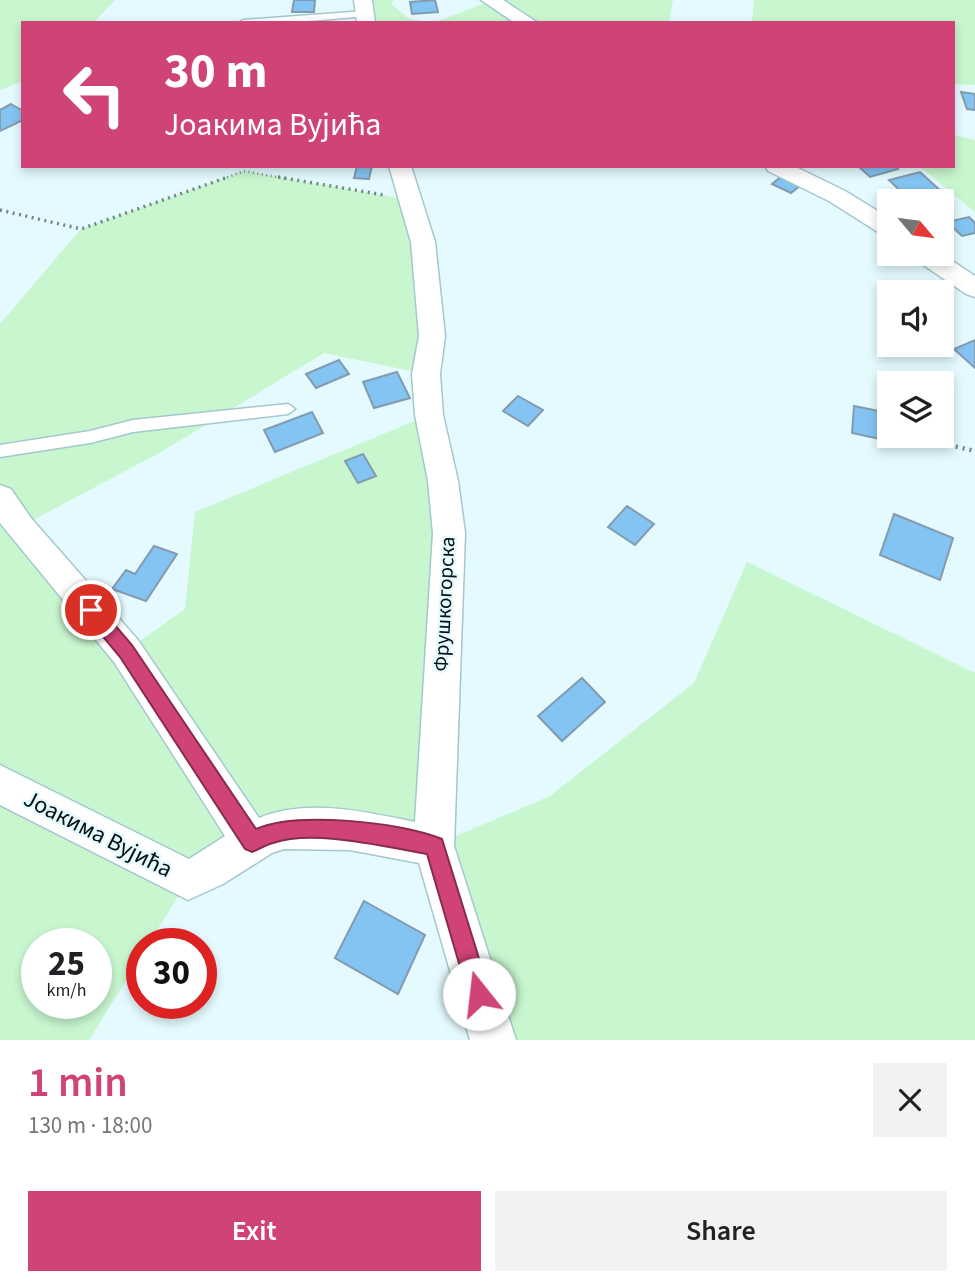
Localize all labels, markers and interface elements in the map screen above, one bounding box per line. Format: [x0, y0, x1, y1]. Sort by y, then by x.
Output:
text: 30 m [164, 37, 268, 107]
icon: left [49, 49, 140, 140]
text: Јоакима Вујића [164, 102, 381, 148]
north arrow [877, 189, 954, 266]
map controls [877, 189, 954, 448]
button: sound [877, 280, 954, 357]
button: layers [877, 371, 954, 448]
street label: Фрушкогорска [425, 536, 463, 672]
pin [61, 580, 121, 640]
icon: arrive [72, 591, 110, 629]
street label: Јоакима Вујића [17, 781, 179, 887]
speed limit sign: 30 [126, 928, 217, 1019]
text: 25 [48, 939, 85, 989]
position arrow [442, 957, 516, 1031]
text: km/h [47, 978, 86, 1003]
text: 1 min [28, 1053, 128, 1113]
button: close [873, 1063, 947, 1137]
text: 130 m · 18:00 [28, 1109, 152, 1142]
button: Exit [28, 1191, 481, 1271]
button: Share [495, 1191, 947, 1271]

